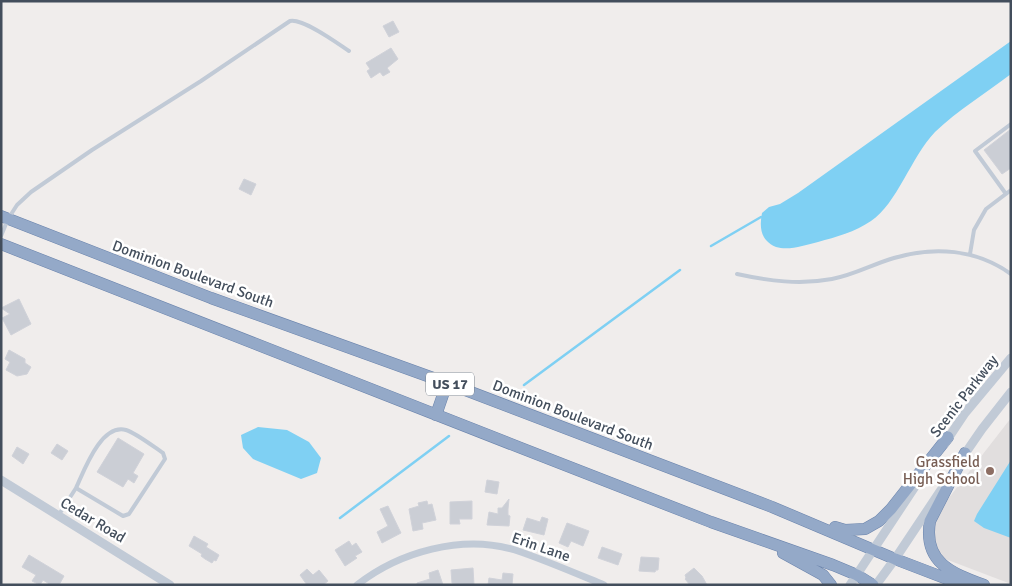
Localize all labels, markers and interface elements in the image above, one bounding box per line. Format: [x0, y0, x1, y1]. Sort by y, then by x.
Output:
street label: Dominion Boulevard South [110, 236, 276, 312]
street label: Scenic Parkway [926, 351, 1002, 441]
road number: US 17 [426, 372, 474, 396]
street label: Dominion Boulevard South [490, 376, 656, 454]
place label: Grassfield High School [903, 453, 980, 488]
marker: Grassfield High School [984, 465, 996, 477]
street label: Cedar Road [57, 494, 129, 547]
street label: Erin Lane [509, 529, 573, 565]

